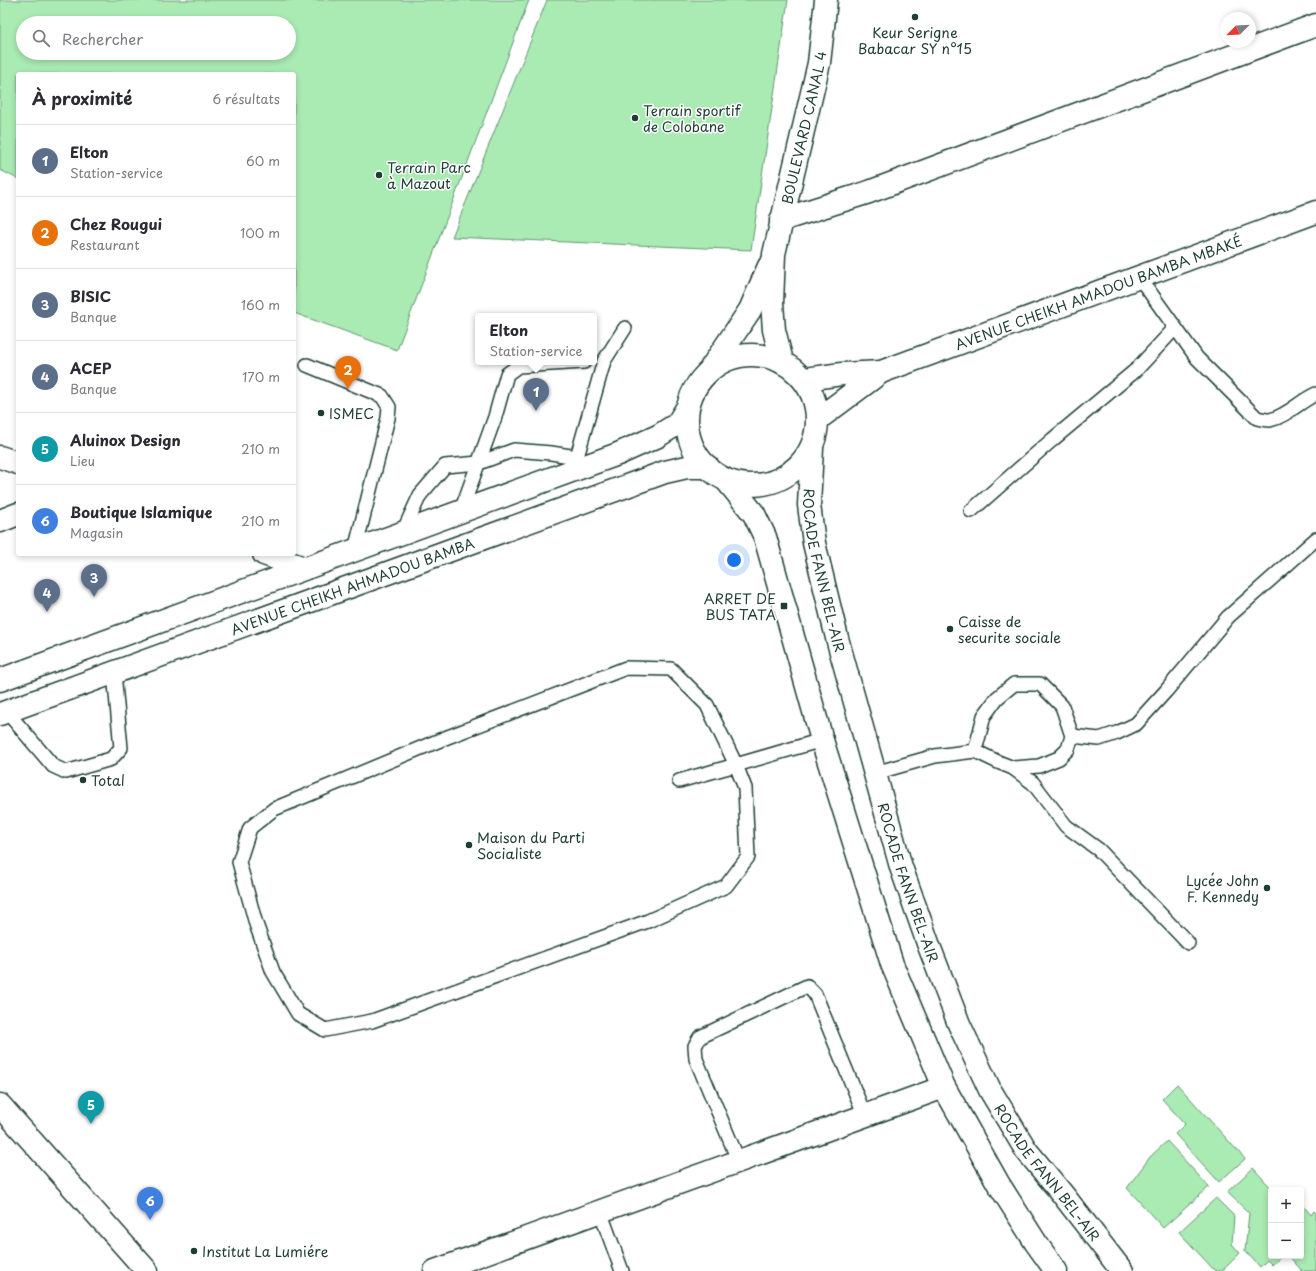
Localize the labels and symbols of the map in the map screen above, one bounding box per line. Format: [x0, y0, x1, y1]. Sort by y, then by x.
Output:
marker: Keur Serigne Babacar SY n°15 [910, 12, 920, 22]
north arrow [1220, 12, 1256, 48]
place label: Keur Serigne Babacar SY n°15 [858, 22, 972, 59]
street label: BOULEVARD CANAL 4 [776, 50, 831, 206]
place label: Terrain sportif de Colobane [643, 100, 742, 137]
marker: Terrain sportif de Colobane [630, 113, 640, 123]
place label: Terrain Parc à Mazout [387, 157, 471, 194]
marker: Terrain Parc à Mazout [374, 170, 384, 180]
street label: AVENUE CHEIKH AMADOU BAMBA MBAKÉ [952, 230, 1245, 354]
pin: 2 [335, 356, 361, 389]
pin: 1 [523, 378, 549, 411]
place label: ISMEC [329, 403, 374, 424]
marker: ISMEC [316, 408, 326, 418]
street label: ROCADE FANN BEL-AIR [798, 488, 851, 654]
street label: AVENUE CHEIKH AHMADOU BAMBA [228, 532, 477, 640]
your location [724, 550, 744, 570]
pin: 3 [81, 564, 107, 597]
pin: 4 [34, 579, 60, 612]
place label: ARRET DE BUS TATA [704, 588, 776, 625]
marker: ARRET DE BUS TATA [779, 601, 789, 611]
place label: Caisse de securite sociale [958, 611, 1061, 648]
marker: Caisse de securite sociale [945, 624, 955, 634]
place label: Total [91, 770, 125, 791]
marker: Total [78, 775, 88, 785]
street label: ROCADE FANN BEL-AIR [873, 800, 945, 965]
place label: Maison du Parti Socialiste [477, 827, 585, 864]
marker: Maison du Parti Socialiste [464, 840, 474, 850]
place label: Lycée John F. Kennedy [1186, 870, 1259, 907]
marker: Lycée John F. Kennedy [1262, 883, 1272, 893]
pin: 5 [78, 1091, 104, 1124]
street label: ROCADE FANN BEL-AIR [990, 1100, 1106, 1245]
pin: 6 [137, 1187, 163, 1220]
place label: Institut La Lumiére [202, 1241, 329, 1262]
marker: Institut La Lumiére [189, 1246, 199, 1256]

